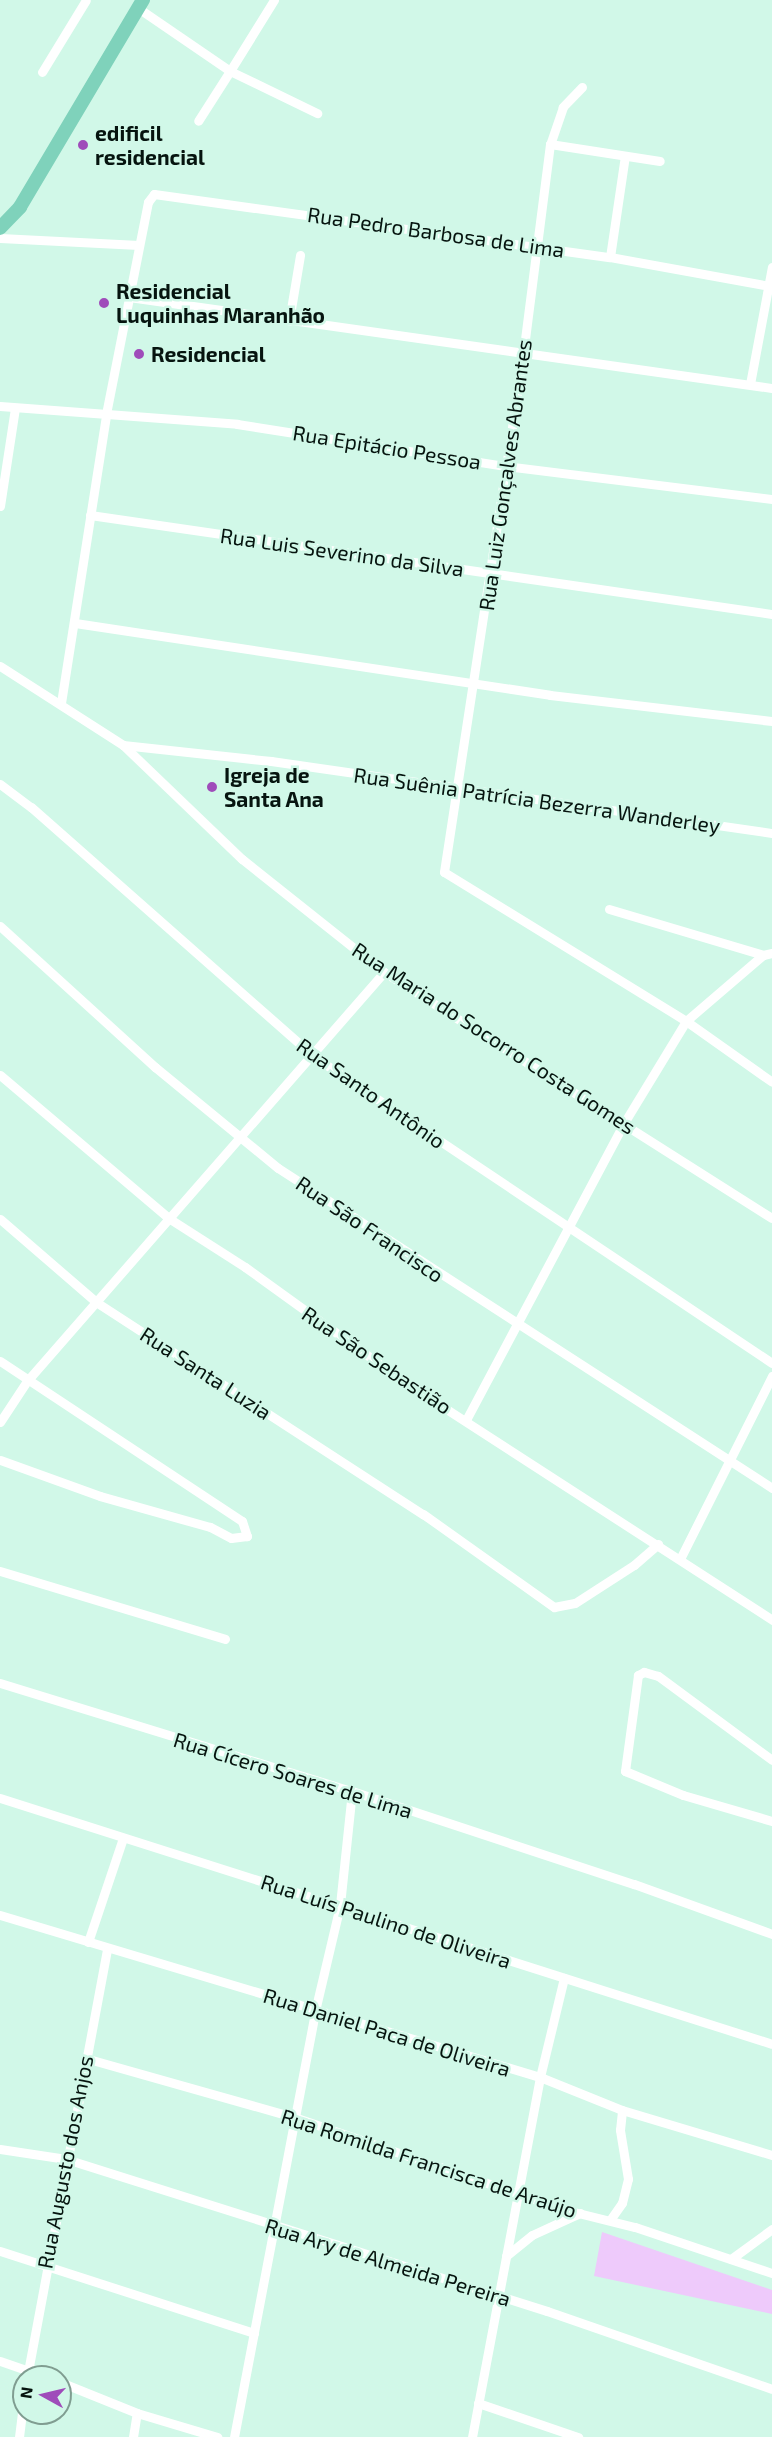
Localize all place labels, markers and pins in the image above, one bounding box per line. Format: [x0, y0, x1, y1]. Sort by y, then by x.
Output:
place label: edificil residencial [95, 120, 205, 170]
marker: edificil residencial [76, 138, 90, 152]
place label: Residencial Luquinhas Maranhão [116, 278, 325, 328]
marker: Residencial Luquinhas Maranhão [97, 296, 111, 310]
place label: Residencial [151, 341, 266, 367]
marker: Residencial [132, 347, 146, 361]
place label: Igreja de Santa Ana [224, 762, 324, 812]
marker: Igreja de Santa Ana [205, 780, 219, 794]

